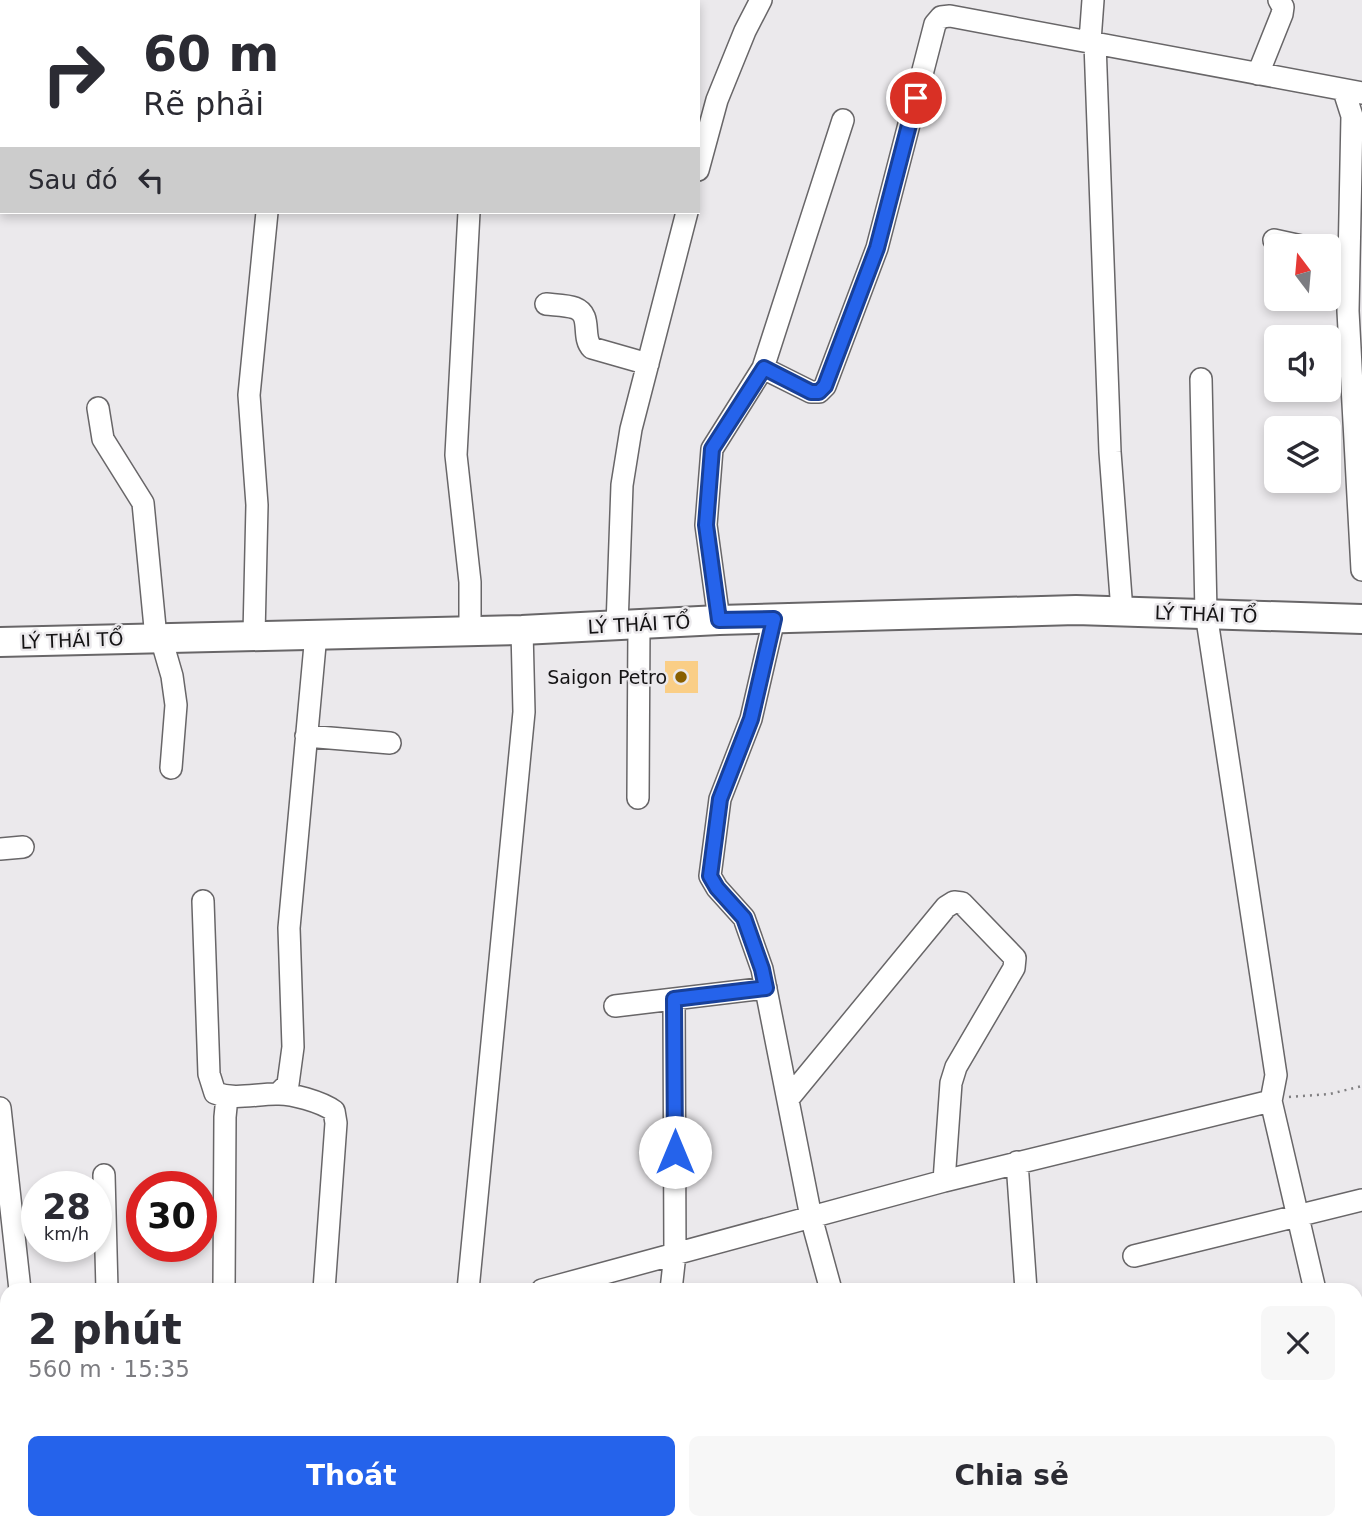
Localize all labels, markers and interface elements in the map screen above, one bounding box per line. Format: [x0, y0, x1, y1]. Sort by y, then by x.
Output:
text: 60 m [143, 26, 279, 83]
icon: right [28, 28, 119, 119]
pin [886, 68, 946, 128]
icon: arrive [897, 79, 935, 117]
text: Rẽ phải [143, 85, 264, 123]
icon: left [132, 161, 170, 199]
text: Sau đó [28, 165, 118, 195]
north arrow [1264, 234, 1340, 312]
map controls [1264, 234, 1341, 493]
button: sound [1264, 325, 1341, 402]
button: layers [1264, 416, 1341, 493]
street label: LÝ THÁI TỔ [1154, 598, 1258, 627]
street label: LÝ THÁI TỔ [587, 607, 691, 638]
street label: LÝ THÁI TỔ [20, 624, 124, 653]
place label: Saigon Petro [547, 666, 667, 688]
marker: Saigon Petro [673, 669, 689, 685]
position arrow [638, 1115, 712, 1189]
speed limit sign: 30 [126, 1171, 217, 1262]
text: 28 [42, 1187, 91, 1227]
text: km/h [44, 1223, 89, 1244]
text: 2 phút [28, 1305, 182, 1354]
button: close [1261, 1306, 1335, 1380]
text: 560 m · 15:35 [28, 1356, 190, 1382]
button: Thoát [28, 1436, 675, 1516]
button: Chia sẻ [689, 1436, 1335, 1516]

